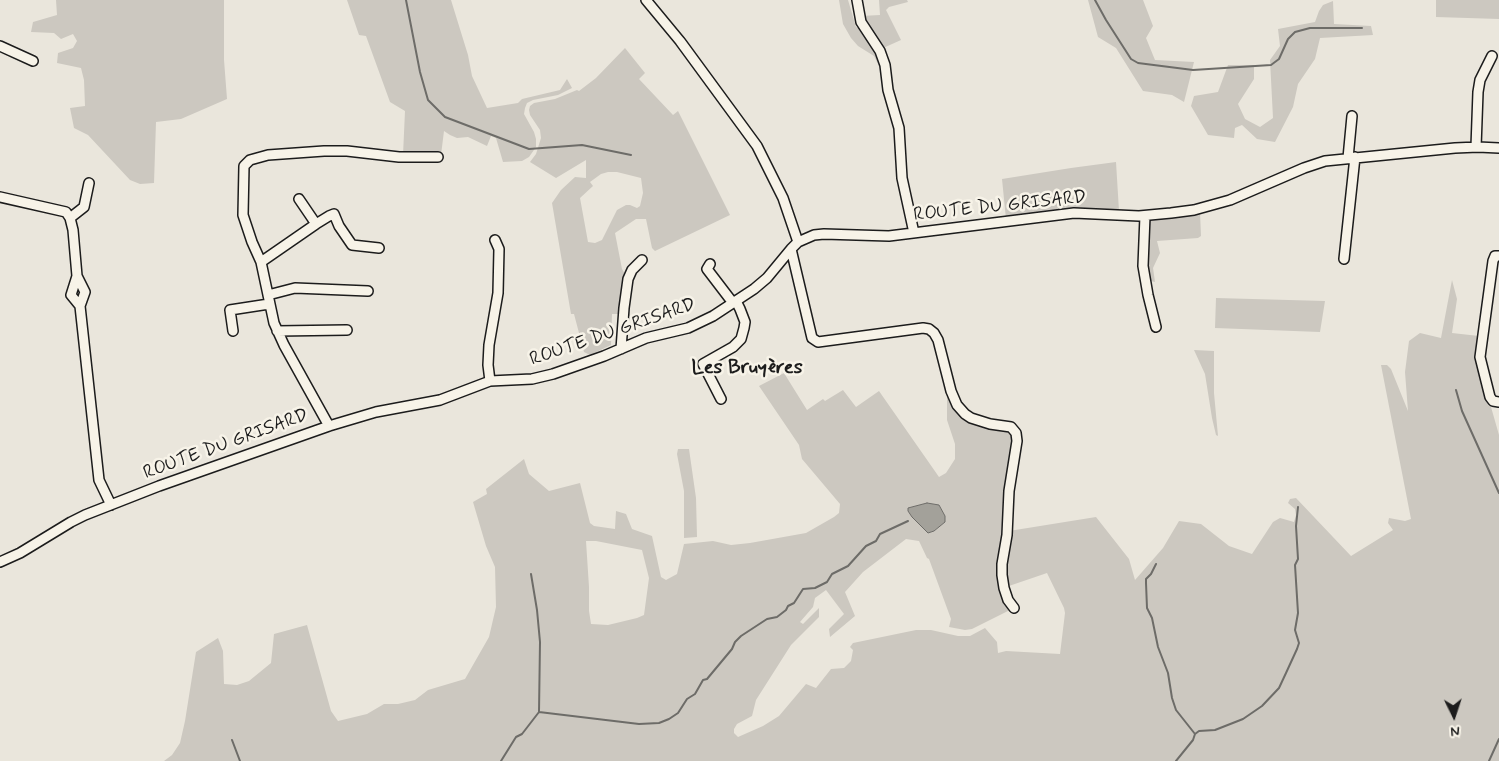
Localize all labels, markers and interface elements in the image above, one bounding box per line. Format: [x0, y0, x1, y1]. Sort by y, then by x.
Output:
street label: ROUTE DU GRISARD [912, 187, 1088, 227]
street label: ROUTE DU GRISARD [527, 294, 699, 372]
district label: Les Bruyères [691, 357, 803, 381]
street label: ROUTE DU GRISARD [140, 405, 312, 485]
north arrow [1429, 691, 1479, 741]
text: N [1450, 722, 1460, 740]

